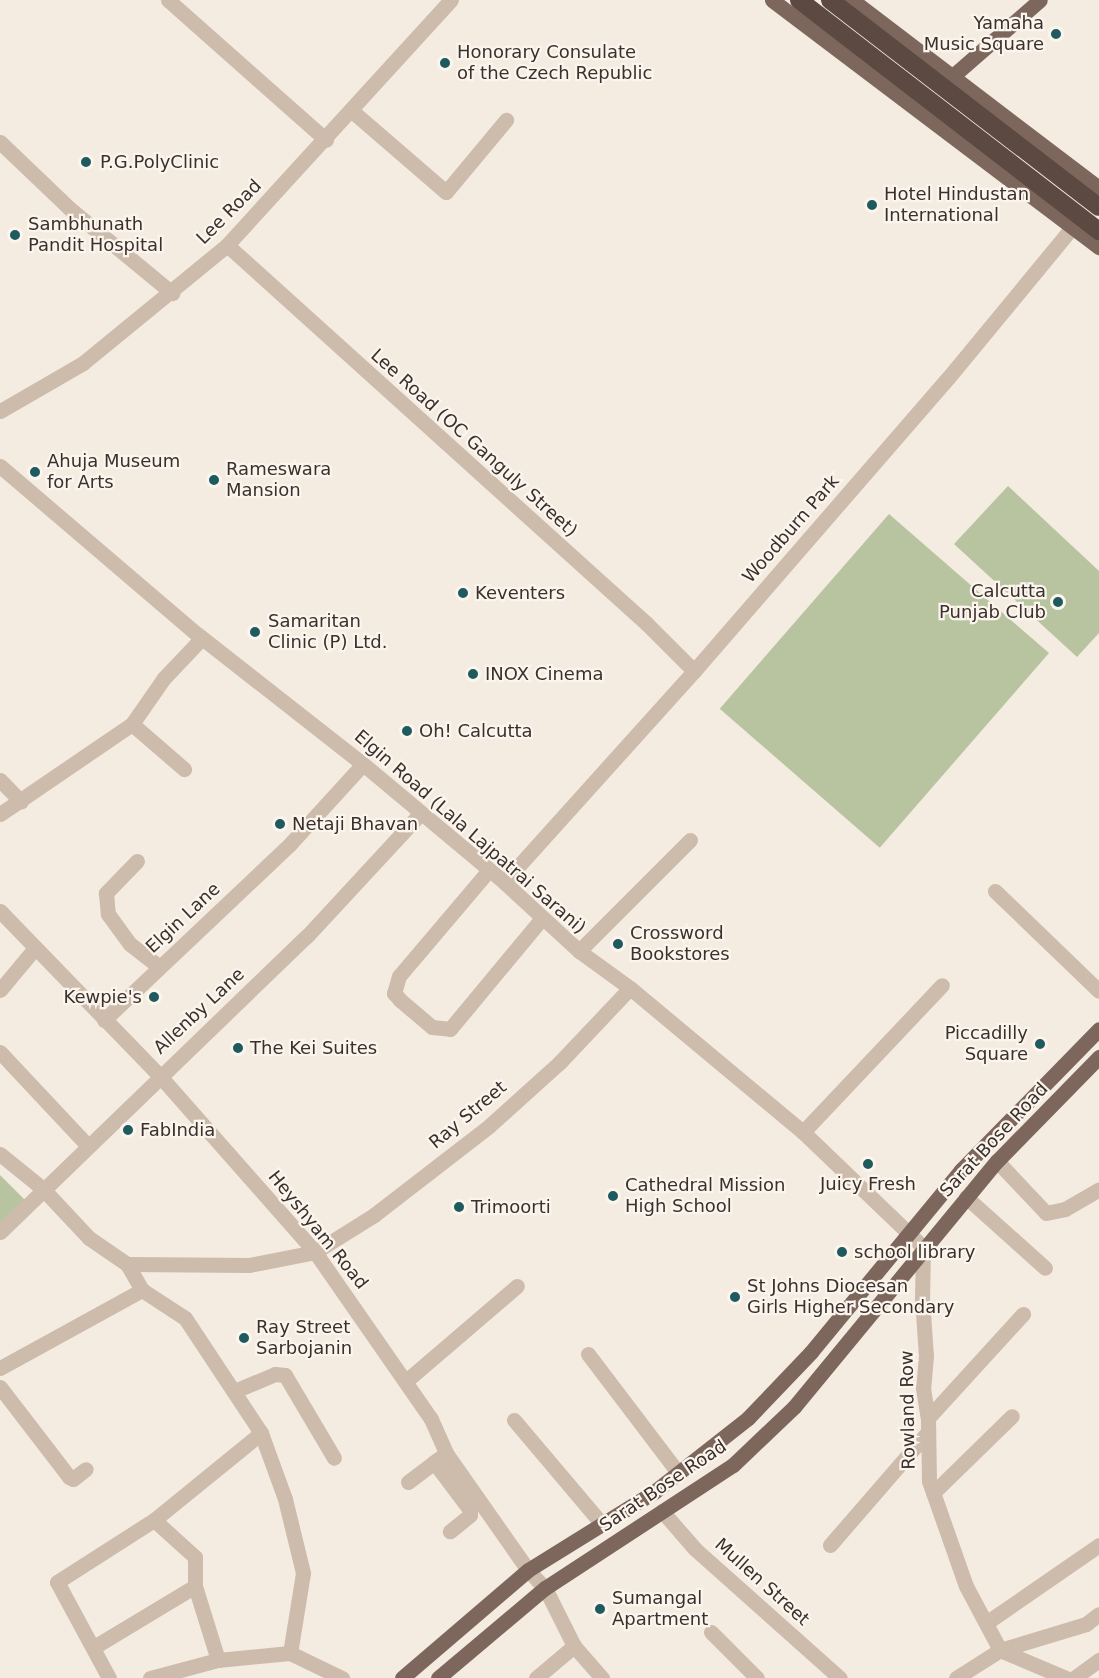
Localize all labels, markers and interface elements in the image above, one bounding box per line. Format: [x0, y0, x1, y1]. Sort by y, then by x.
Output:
place label: Yamaha Music Square [924, 13, 1044, 56]
marker: Yamaha Music Square [1049, 27, 1063, 41]
place label: Honorary Consulate of the Czech Republic [457, 42, 652, 84]
marker: Honorary Consulate of the Czech Republic [438, 56, 452, 70]
place label: P.G.PolyClinic [100, 151, 219, 173]
marker: P.G.PolyClinic [77, 153, 95, 171]
street label: Lee Road [192, 175, 266, 249]
place label: Hotel Hindustan International [884, 184, 1029, 226]
marker: Hotel Hindustan International [865, 198, 879, 212]
place label: Sambhunath Pandit Hospital [28, 214, 163, 256]
marker: Sambhunath Pandit Hospital [6, 226, 24, 244]
street label: Lee Road (OC Ganguly Street) [366, 345, 582, 541]
place label: Ahuja Museum for Arts [47, 451, 180, 494]
place label: Rameswara Mansion [226, 459, 331, 502]
marker: Ahuja Museum for Arts [28, 465, 42, 479]
street label: Woodburn Park [738, 471, 844, 587]
marker: Rameswara Mansion [207, 473, 221, 487]
place label: Calcutta Punjab Club [939, 581, 1046, 624]
place label: Keventers [475, 582, 565, 604]
marker: Keventers [456, 586, 470, 600]
marker: Calcutta Punjab Club [1051, 595, 1065, 609]
place label: Samaritan Clinic (P) Ltd. [268, 611, 387, 654]
marker: Samaritan Clinic (P) Ltd. [246, 623, 264, 641]
place label: INOX Cinema [485, 663, 603, 685]
marker: INOX Cinema [466, 667, 480, 681]
place label: Oh! Calcutta [419, 720, 533, 742]
marker: Oh! Calcutta [400, 724, 414, 738]
street label: Elgin Road (Lala Lajpatrai Sarani) [350, 726, 590, 938]
place label: Netaji Bhavan [292, 813, 418, 835]
marker: Netaji Bhavan [273, 817, 287, 831]
street label: Elgin Lane [141, 878, 225, 958]
place label: Crossword Bookstores [630, 923, 730, 966]
marker: Crossword Bookstores [611, 937, 625, 951]
street label: Allenby Lane [149, 963, 249, 1059]
place label: Kewpie's [63, 986, 142, 1008]
marker: Kewpie's [147, 990, 161, 1004]
place label: Piccadilly Square [945, 1023, 1028, 1066]
place label: The Kei Suites [250, 1037, 377, 1059]
marker: Piccadilly Square [1033, 1037, 1047, 1051]
marker: The Kei Suites [231, 1041, 245, 1055]
street label: Ray Street [425, 1076, 511, 1154]
street label: Sarat Bose Road [936, 1078, 1052, 1202]
place label: FabIndia [140, 1119, 215, 1141]
marker: FabIndia [121, 1123, 135, 1137]
marker: Juicy Fresh [861, 1157, 875, 1171]
street label: Heyshyam Road [264, 1166, 372, 1294]
place label: Juicy Fresh [820, 1173, 916, 1195]
place label: Cathedral Mission High School [625, 1175, 785, 1218]
marker: Cathedral Mission High School [606, 1189, 620, 1203]
place label: Trimoorti [471, 1196, 551, 1218]
marker: Trimoorti [452, 1200, 466, 1214]
place label: school library [854, 1241, 975, 1263]
marker: school library [835, 1245, 849, 1259]
place label: St Johns Diocesan Girls Higher Secondary [747, 1276, 954, 1318]
marker: St Johns Diocesan Girls Higher Secondary [728, 1290, 742, 1304]
place label: Ray Street Sarbojanin [256, 1317, 352, 1360]
marker: Ray Street Sarbojanin [237, 1331, 251, 1345]
street label: Rowland Row [896, 1350, 920, 1470]
street label: Sarat Bose Road [595, 1436, 731, 1536]
street label: Mullen Street [710, 1534, 814, 1630]
place label: Sumangal Apartment [612, 1588, 708, 1630]
marker: Sumangal Apartment [593, 1602, 607, 1616]

